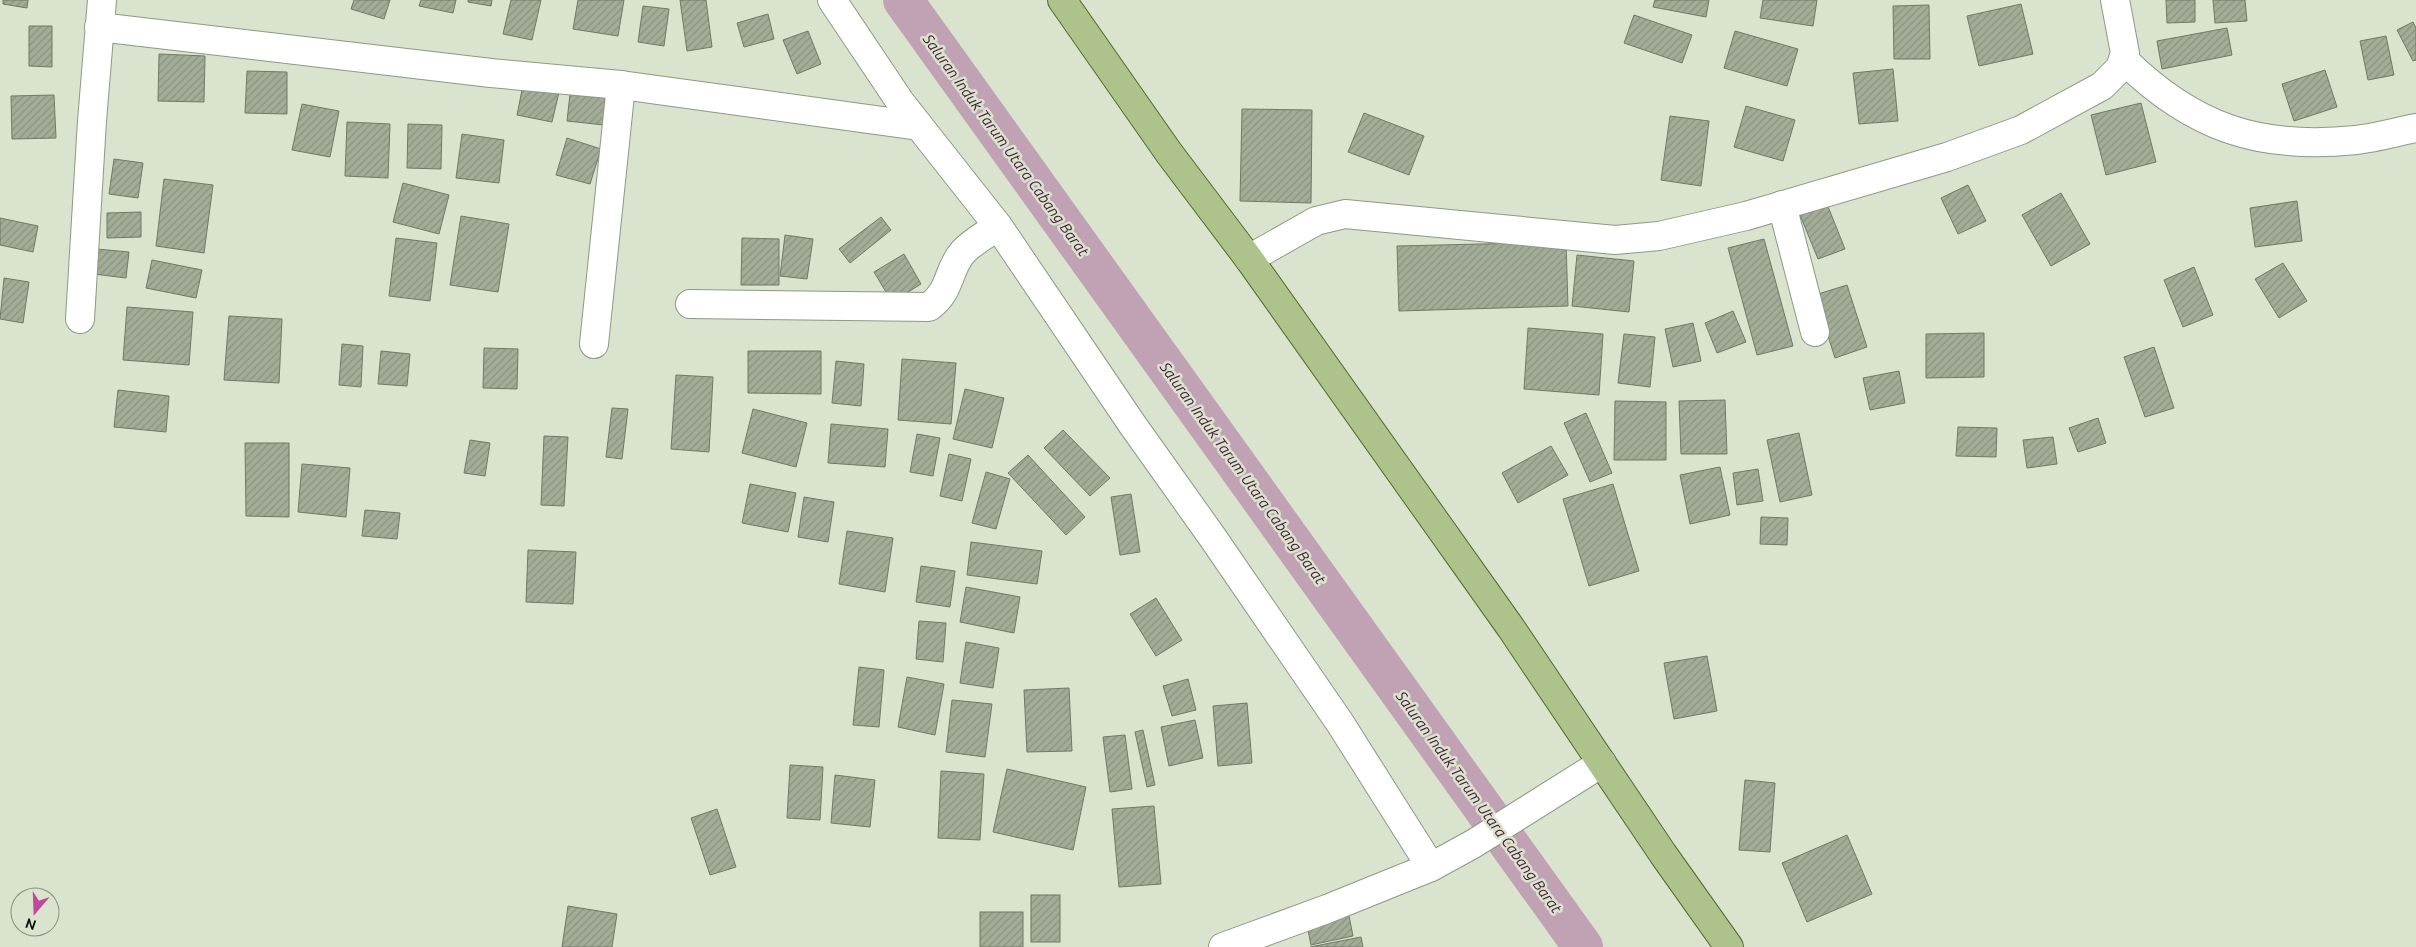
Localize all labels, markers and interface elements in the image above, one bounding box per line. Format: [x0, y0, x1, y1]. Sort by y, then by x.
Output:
water label: Saluran Induk Tarum Utara Cabang Barat [919, 30, 1092, 259]
water label: Saluran Induk Tarum Utara Cabang Barat [1156, 358, 1329, 587]
water label: Saluran Induk Tarum Utara Cabang Barat [1392, 687, 1565, 916]
north arrow [10, 887, 60, 937]
text: N [23, 915, 38, 934]

